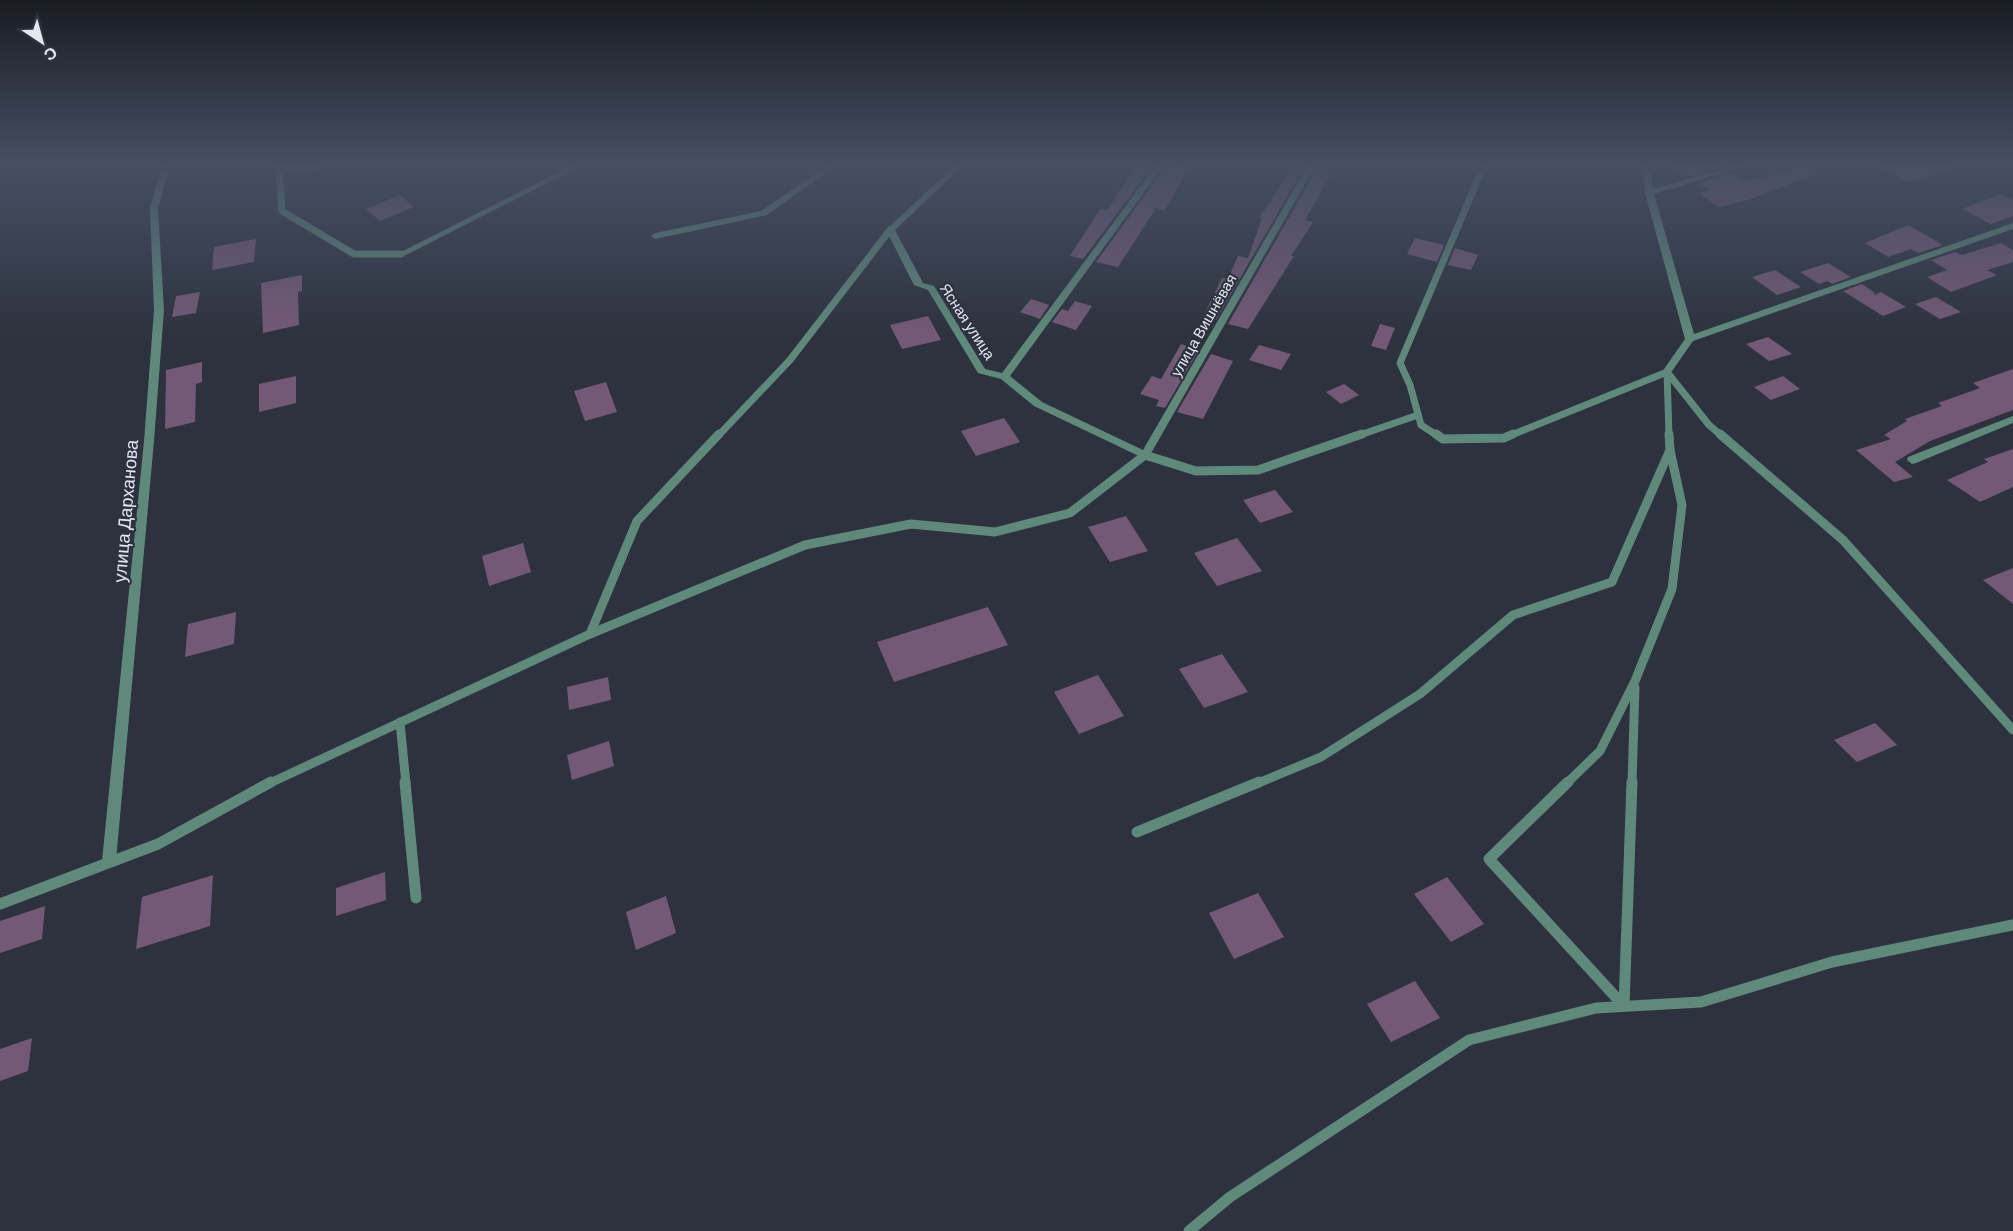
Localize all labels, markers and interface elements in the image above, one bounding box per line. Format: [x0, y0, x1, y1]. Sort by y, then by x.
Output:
north arrow [12, 12, 72, 72]
text: С [40, 43, 61, 66]
street label: улица Вишнёвая [1166, 270, 1240, 380]
street label: Ясная улица [937, 279, 1000, 363]
street label: улица Дарханова [108, 438, 142, 583]

